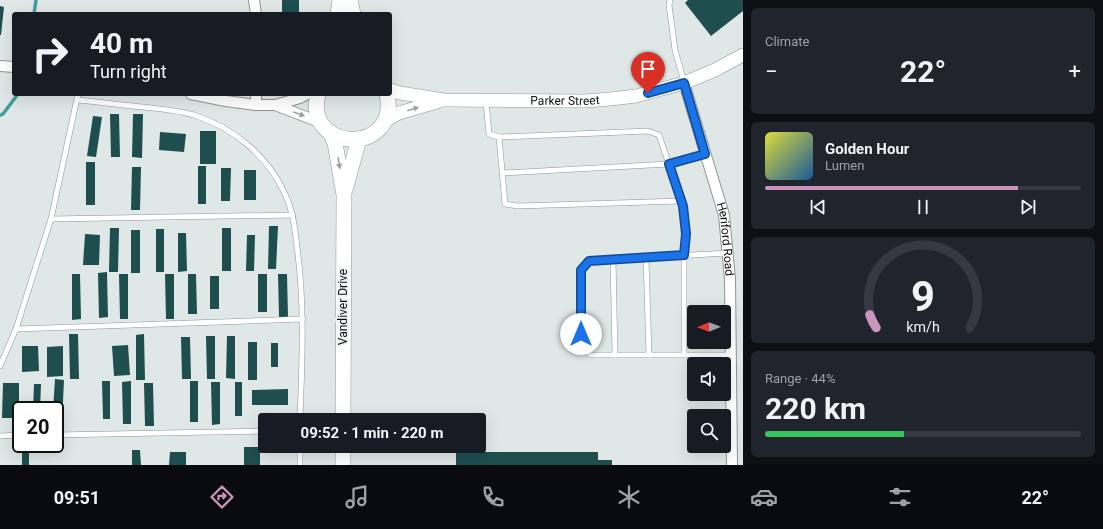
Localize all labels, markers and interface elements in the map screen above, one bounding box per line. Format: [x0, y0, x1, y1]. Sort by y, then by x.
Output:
text: 40 m [90, 27, 153, 60]
icon: right [24, 28, 76, 80]
text: Climate [765, 34, 809, 49]
pin [631, 52, 665, 93]
text: 22° [900, 54, 946, 89]
icon: arrive [637, 58, 659, 80]
text: − [765, 59, 778, 84]
text: + [1069, 59, 1081, 84]
text: Turn right [90, 61, 167, 82]
street label: Parker Street [530, 93, 600, 108]
one-way arrow [407, 106, 419, 112]
one-way arrow [293, 111, 305, 117]
text: Golden Hour [825, 140, 909, 158]
one-way arrow [336, 157, 342, 169]
text: Lumen [825, 158, 864, 173]
icon: previous [807, 196, 829, 218]
icon: pause [912, 196, 934, 218]
icon: next [1017, 196, 1039, 218]
street label: Heriford Road [714, 200, 737, 277]
street label: Vandiver Drive [336, 269, 350, 345]
text: 9 [911, 271, 935, 320]
north arrow [687, 305, 731, 349]
map controls [687, 305, 731, 453]
position arrow [560, 313, 602, 355]
text: km/h [906, 318, 940, 334]
button: sound [687, 357, 731, 401]
text: Range · 44% [765, 371, 835, 386]
text: 220 km [765, 391, 866, 426]
speed limit sign: 20 [12, 401, 64, 453]
button: search [687, 409, 731, 453]
text: 09:52 · 1 min · 220 m [301, 424, 443, 442]
icon: directions [208, 483, 236, 511]
icon: music [343, 483, 371, 511]
icon: phone [479, 483, 507, 511]
icon: climate [615, 483, 643, 511]
icon: car [750, 483, 778, 511]
icon: filters [886, 483, 914, 511]
text: 09:51 [54, 487, 100, 508]
text: 22° [1021, 487, 1049, 508]

